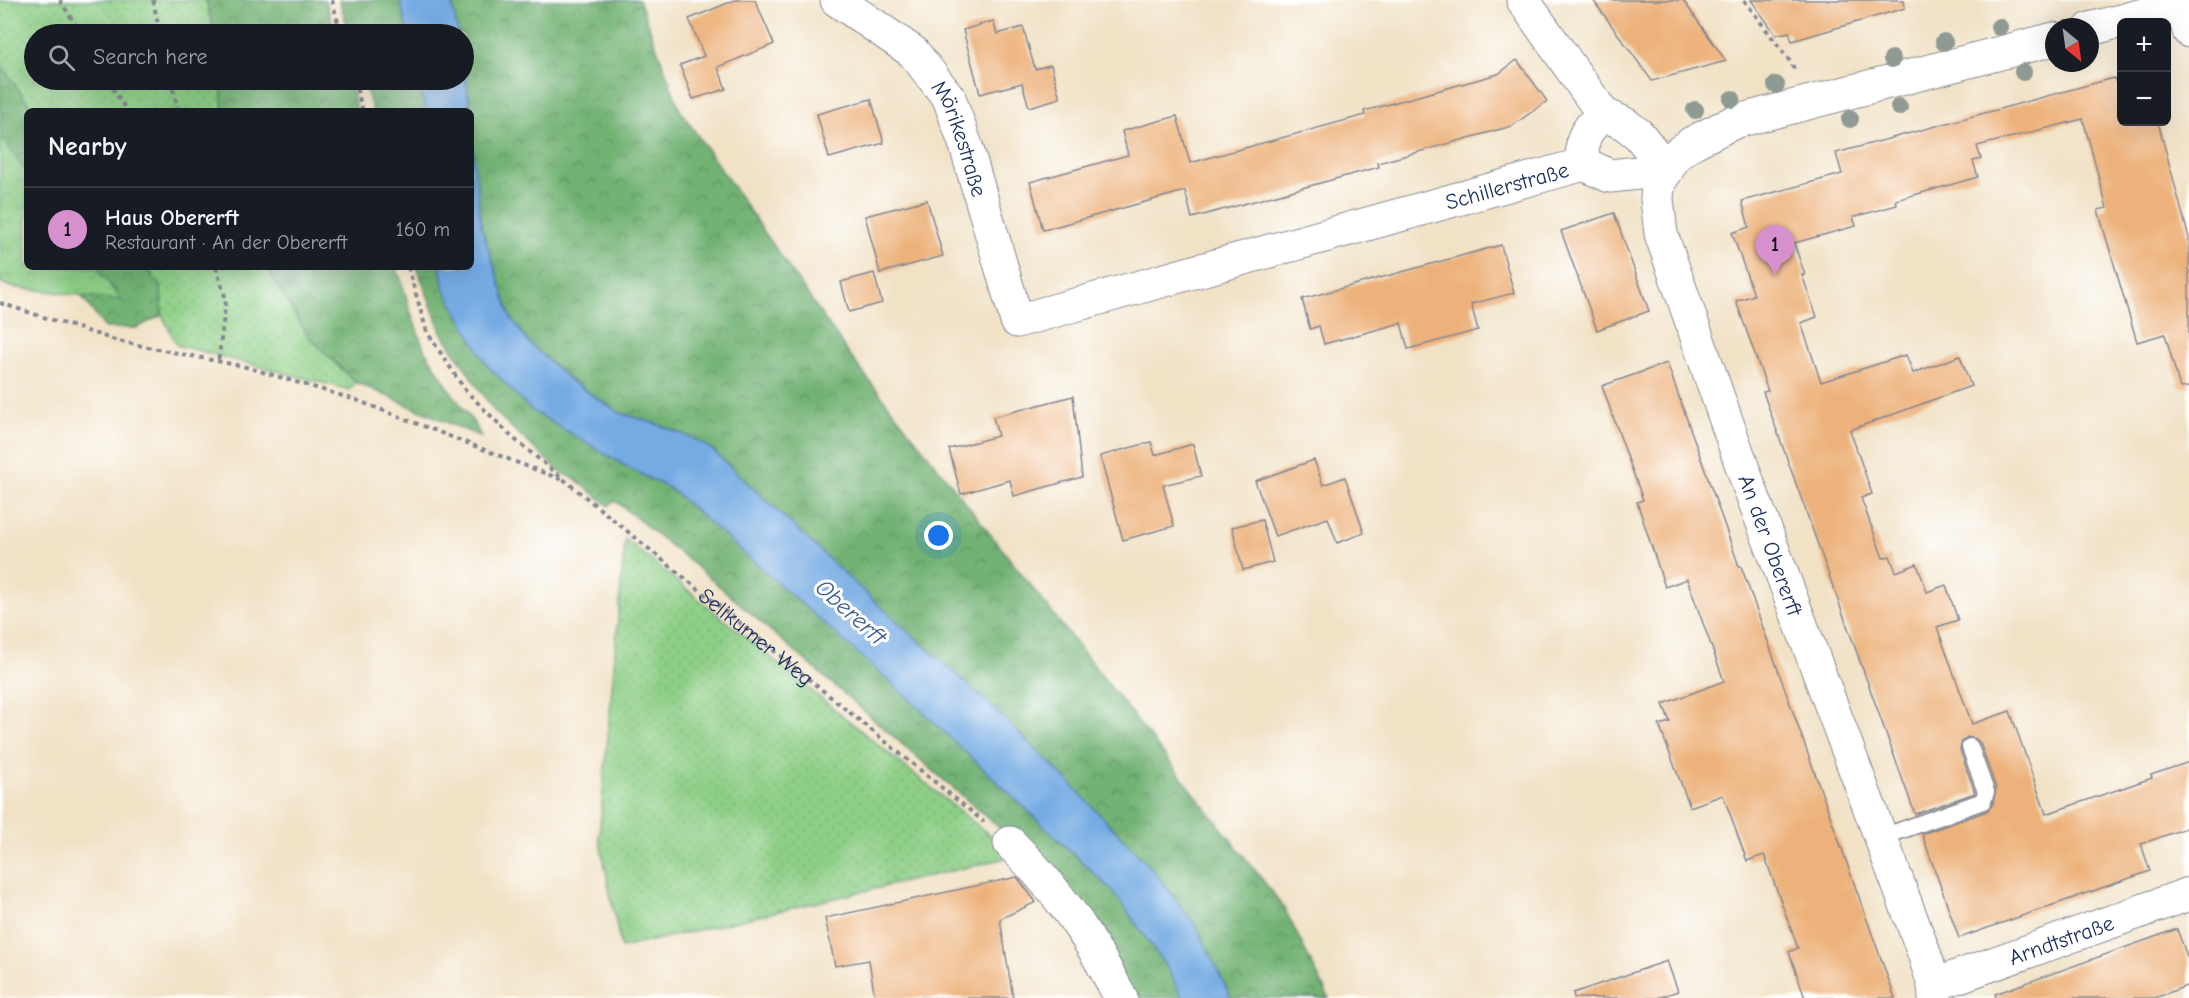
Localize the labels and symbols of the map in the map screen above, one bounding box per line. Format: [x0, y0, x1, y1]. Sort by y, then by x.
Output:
north arrow [2045, 18, 2099, 72]
street label: Mörikestraße [926, 75, 992, 200]
street label: Schillerstraße [1443, 157, 1572, 216]
pin: 1 [1756, 226, 1794, 275]
street label: An der Obererft [1732, 471, 1808, 620]
your location [924, 521, 953, 550]
water label: Obererft [810, 573, 893, 652]
street label: Selikumer Weg [693, 583, 818, 692]
street label: Arndtstraße [2006, 910, 2117, 971]

